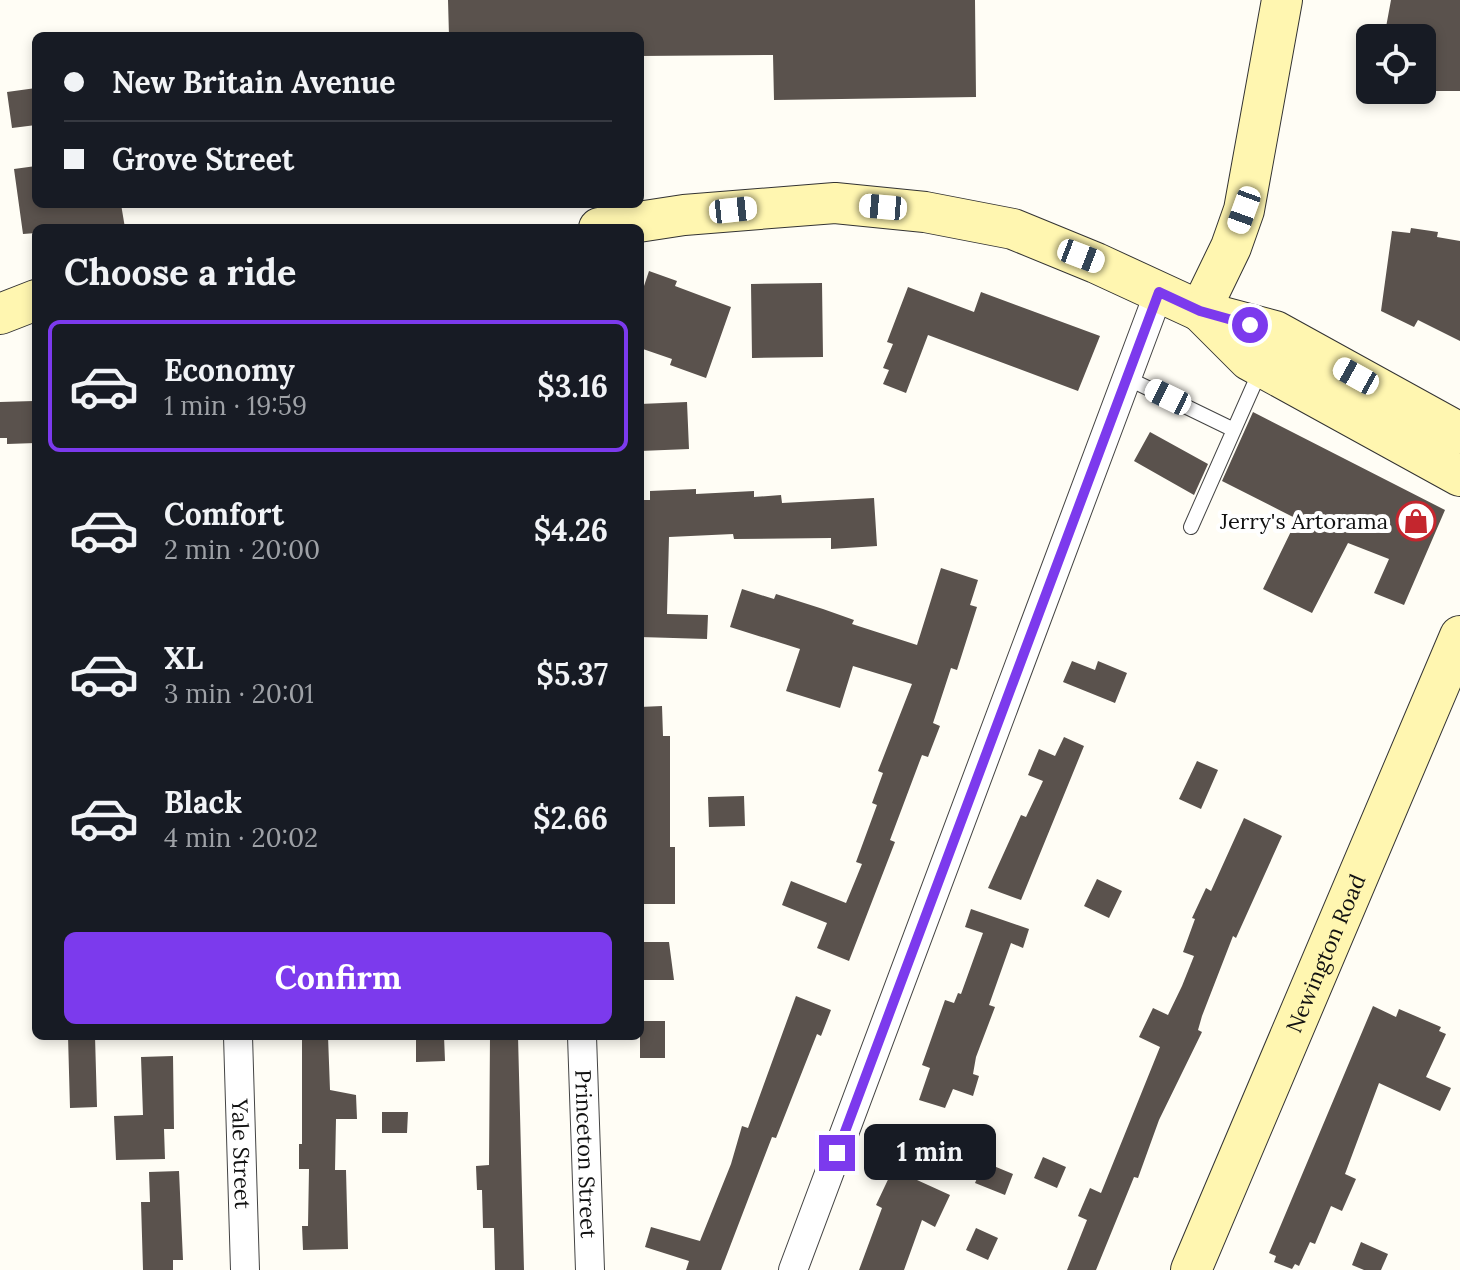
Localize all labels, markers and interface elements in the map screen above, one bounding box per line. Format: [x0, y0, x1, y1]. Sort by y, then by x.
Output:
map controls [1356, 24, 1436, 104]
button: locate [1356, 24, 1436, 104]
text: New Britain Avenue [112, 63, 395, 101]
text: Grove Street [112, 140, 294, 178]
car [1225, 183, 1263, 237]
car [858, 193, 908, 221]
car [708, 196, 758, 224]
car [1054, 236, 1108, 276]
text: Choose a ride [64, 249, 296, 295]
route start [1232, 307, 1268, 343]
icon: car [68, 350, 140, 422]
text: Economy [164, 351, 295, 389]
car [1329, 354, 1383, 398]
text: $3.16 [537, 367, 608, 405]
car [1141, 376, 1195, 418]
text: 1 min · 19:59 [164, 389, 307, 422]
icon: car [68, 494, 140, 566]
text: Comfort [164, 495, 284, 533]
shop icon: Jerry's Artorama [1395, 500, 1437, 542]
place label: Jerry's Artorama [1219, 507, 1388, 535]
text: $4.26 [534, 511, 608, 549]
text: 2 min · 20:00 [164, 533, 320, 566]
icon: car [68, 638, 140, 710]
text: XL [164, 639, 203, 677]
text: $5.37 [536, 655, 608, 693]
text: 3 min · 20:01 [164, 677, 314, 710]
icon: car [68, 782, 140, 854]
text: Black [164, 783, 242, 821]
text: $2.66 [533, 799, 608, 837]
text: 4 min · 20:02 [164, 821, 318, 854]
street label: Newington Road [1279, 870, 1371, 1037]
button: Confirm [64, 932, 612, 1024]
street label: Princeton Street [569, 1069, 603, 1239]
street label: Yale Street [226, 1097, 257, 1210]
callout: 1 min [865, 1125, 997, 1181]
route end [819, 1135, 855, 1171]
text: 1 min [897, 1135, 963, 1168]

